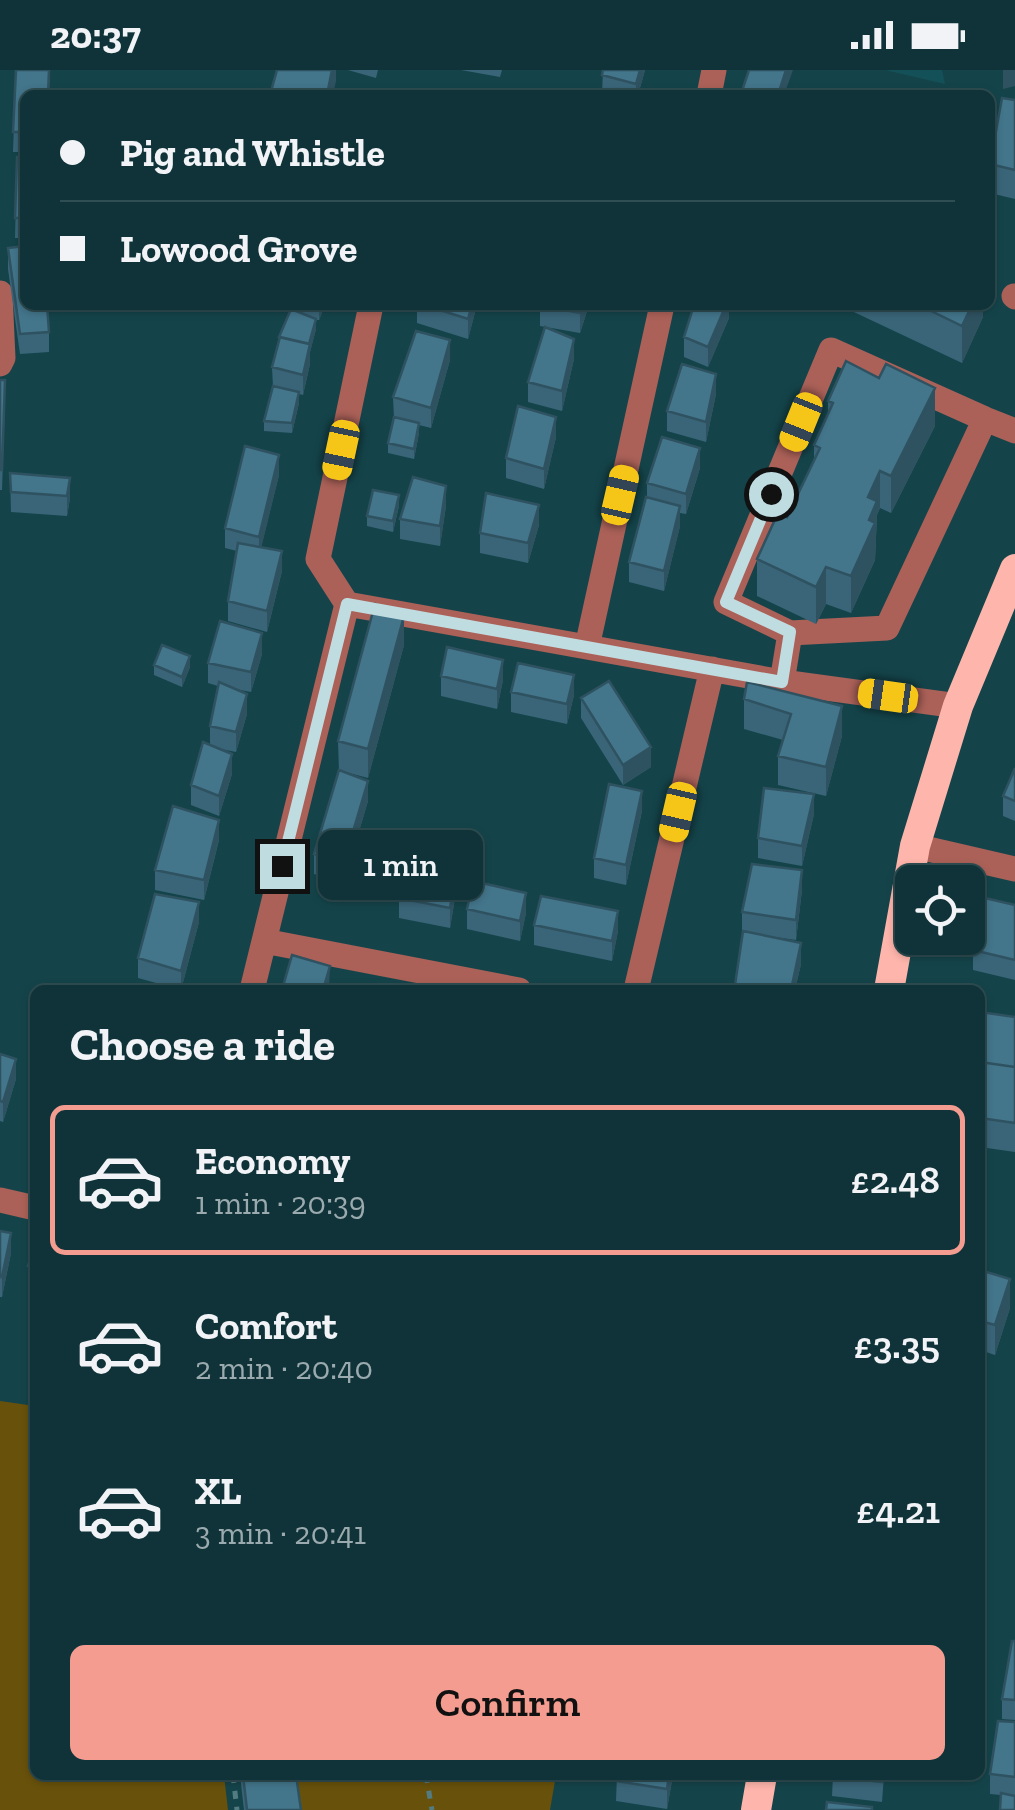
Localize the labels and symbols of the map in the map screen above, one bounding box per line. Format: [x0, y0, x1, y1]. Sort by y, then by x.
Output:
car [776, 389, 826, 455]
car [320, 418, 362, 482]
car [599, 462, 641, 528]
route start [749, 472, 794, 517]
car [856, 677, 920, 715]
car [657, 779, 699, 845]
callout: 1 min [317, 831, 482, 901]
route end [260, 844, 305, 889]

